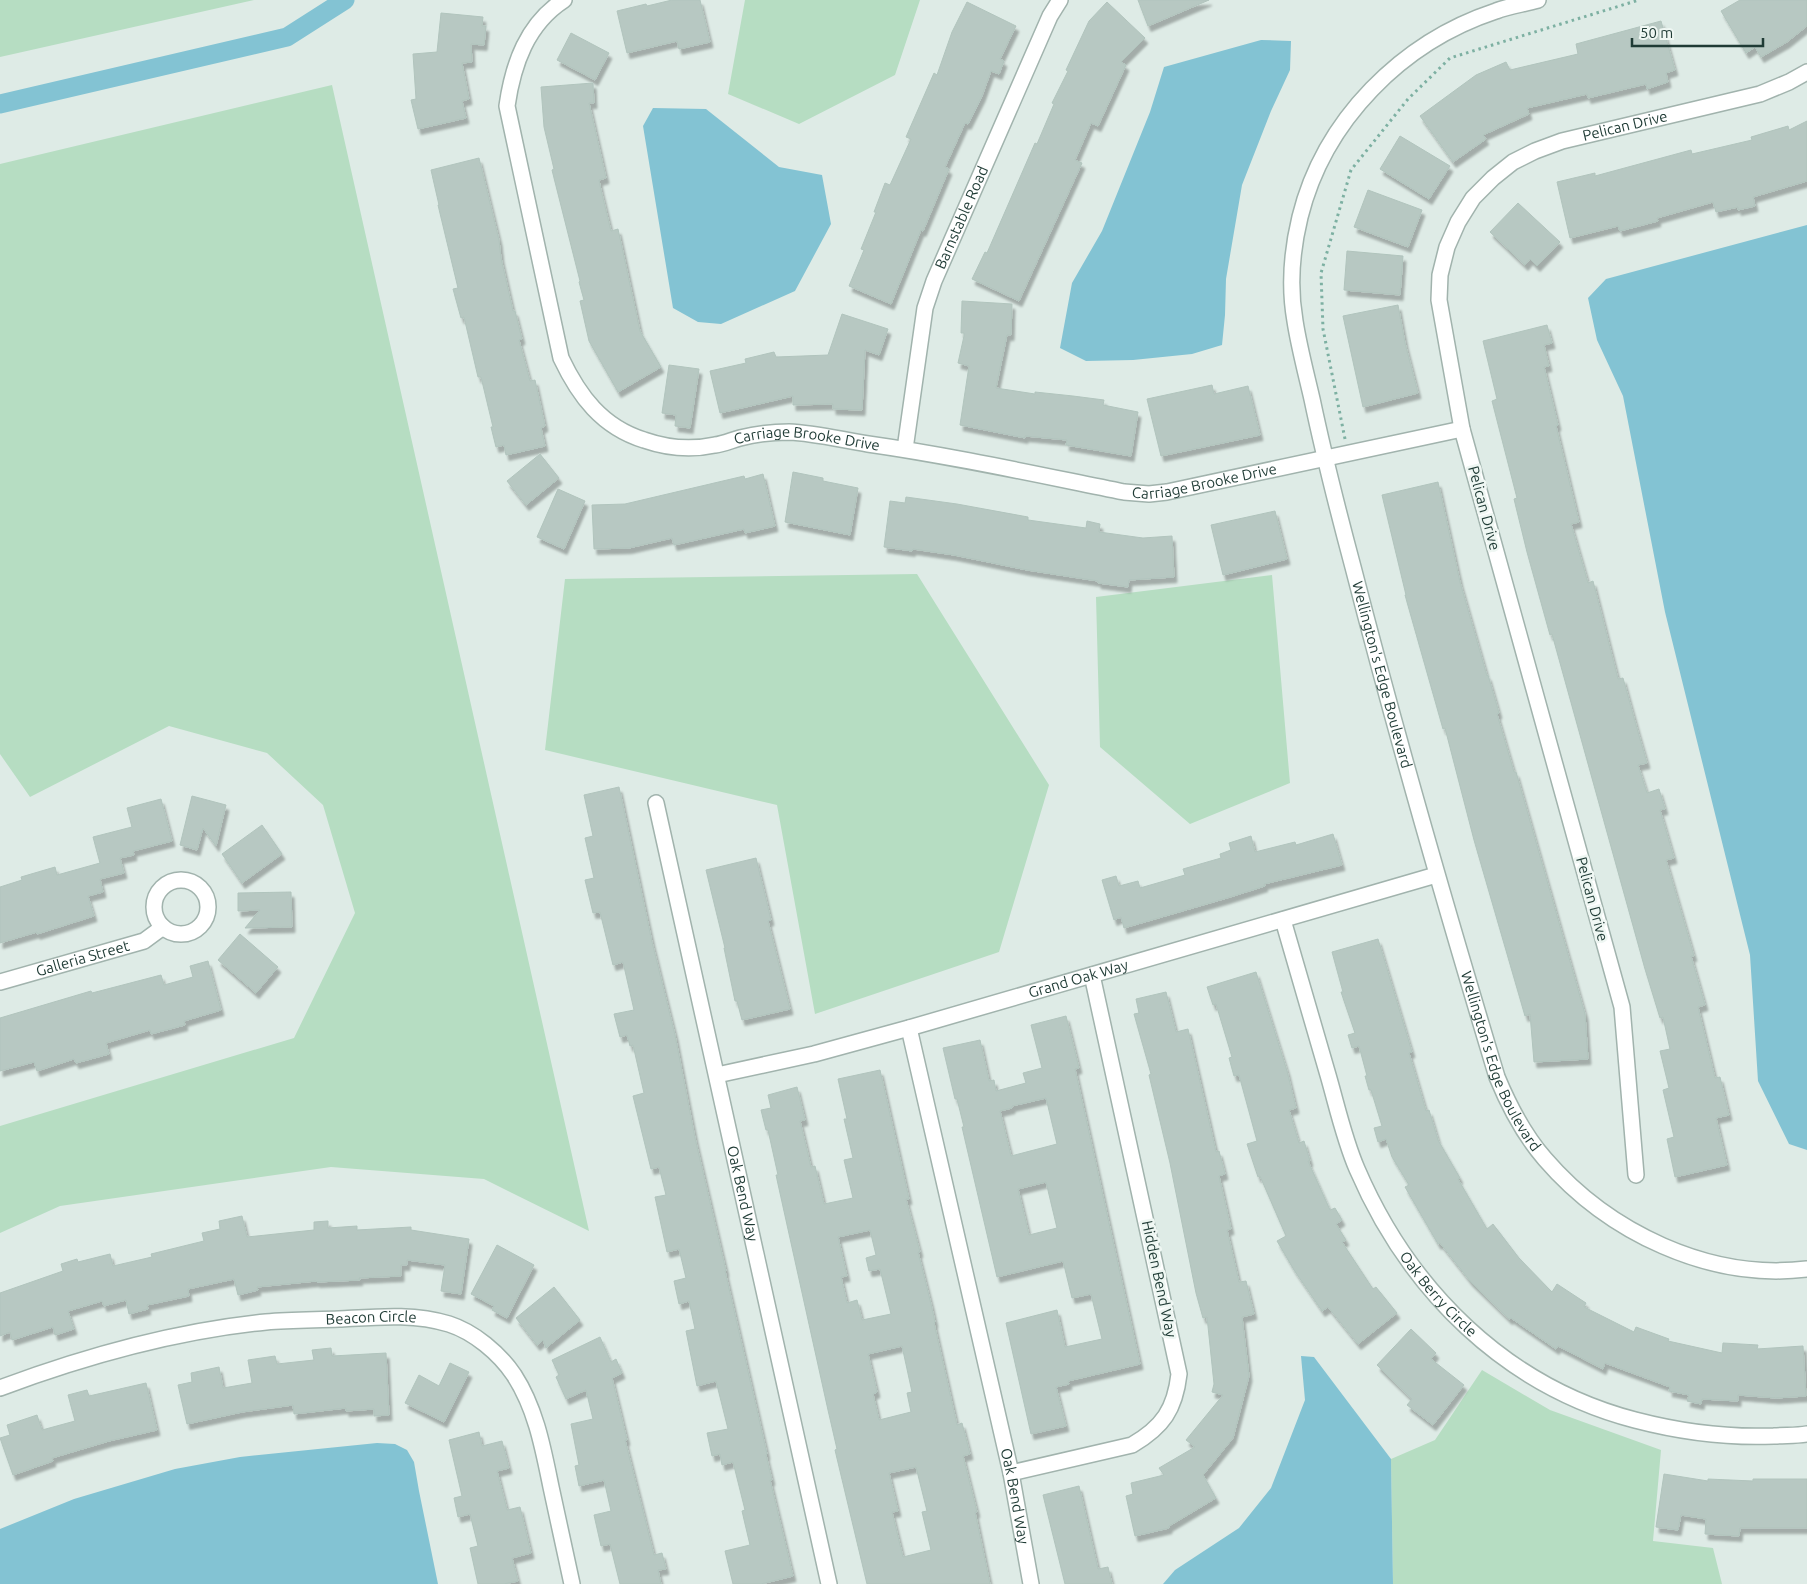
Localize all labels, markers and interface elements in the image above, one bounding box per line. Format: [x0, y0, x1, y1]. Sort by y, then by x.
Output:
scale bar [1632, 15, 1763, 47]
text: 50 m [1640, 24, 1673, 41]
street label: Pelican Drive [1581, 107, 1669, 144]
street label: Barnstable Road [931, 163, 991, 272]
street label: Carriage Brooke Drive [732, 423, 881, 454]
street label: Carriage Brooke Drive [1131, 460, 1278, 502]
street label: Pelican Drive [1465, 464, 1504, 552]
street label: Wellington's Edge Boulevard [1349, 579, 1416, 770]
street label: Pelican Drive [1573, 855, 1612, 943]
street label: Galleria Street [34, 937, 131, 979]
street label: Grand Oak Way [1026, 956, 1130, 1001]
street label: Wellington's Edge Boulevard [1458, 969, 1544, 1154]
street label: Oak Bend Way [724, 1144, 762, 1243]
street label: Hidden Bend Way [1139, 1219, 1180, 1339]
street label: Oak Berry Circle [1397, 1248, 1481, 1340]
street label: Beacon Circle [325, 1308, 417, 1327]
street label: Oak Bend Way [998, 1446, 1033, 1545]

